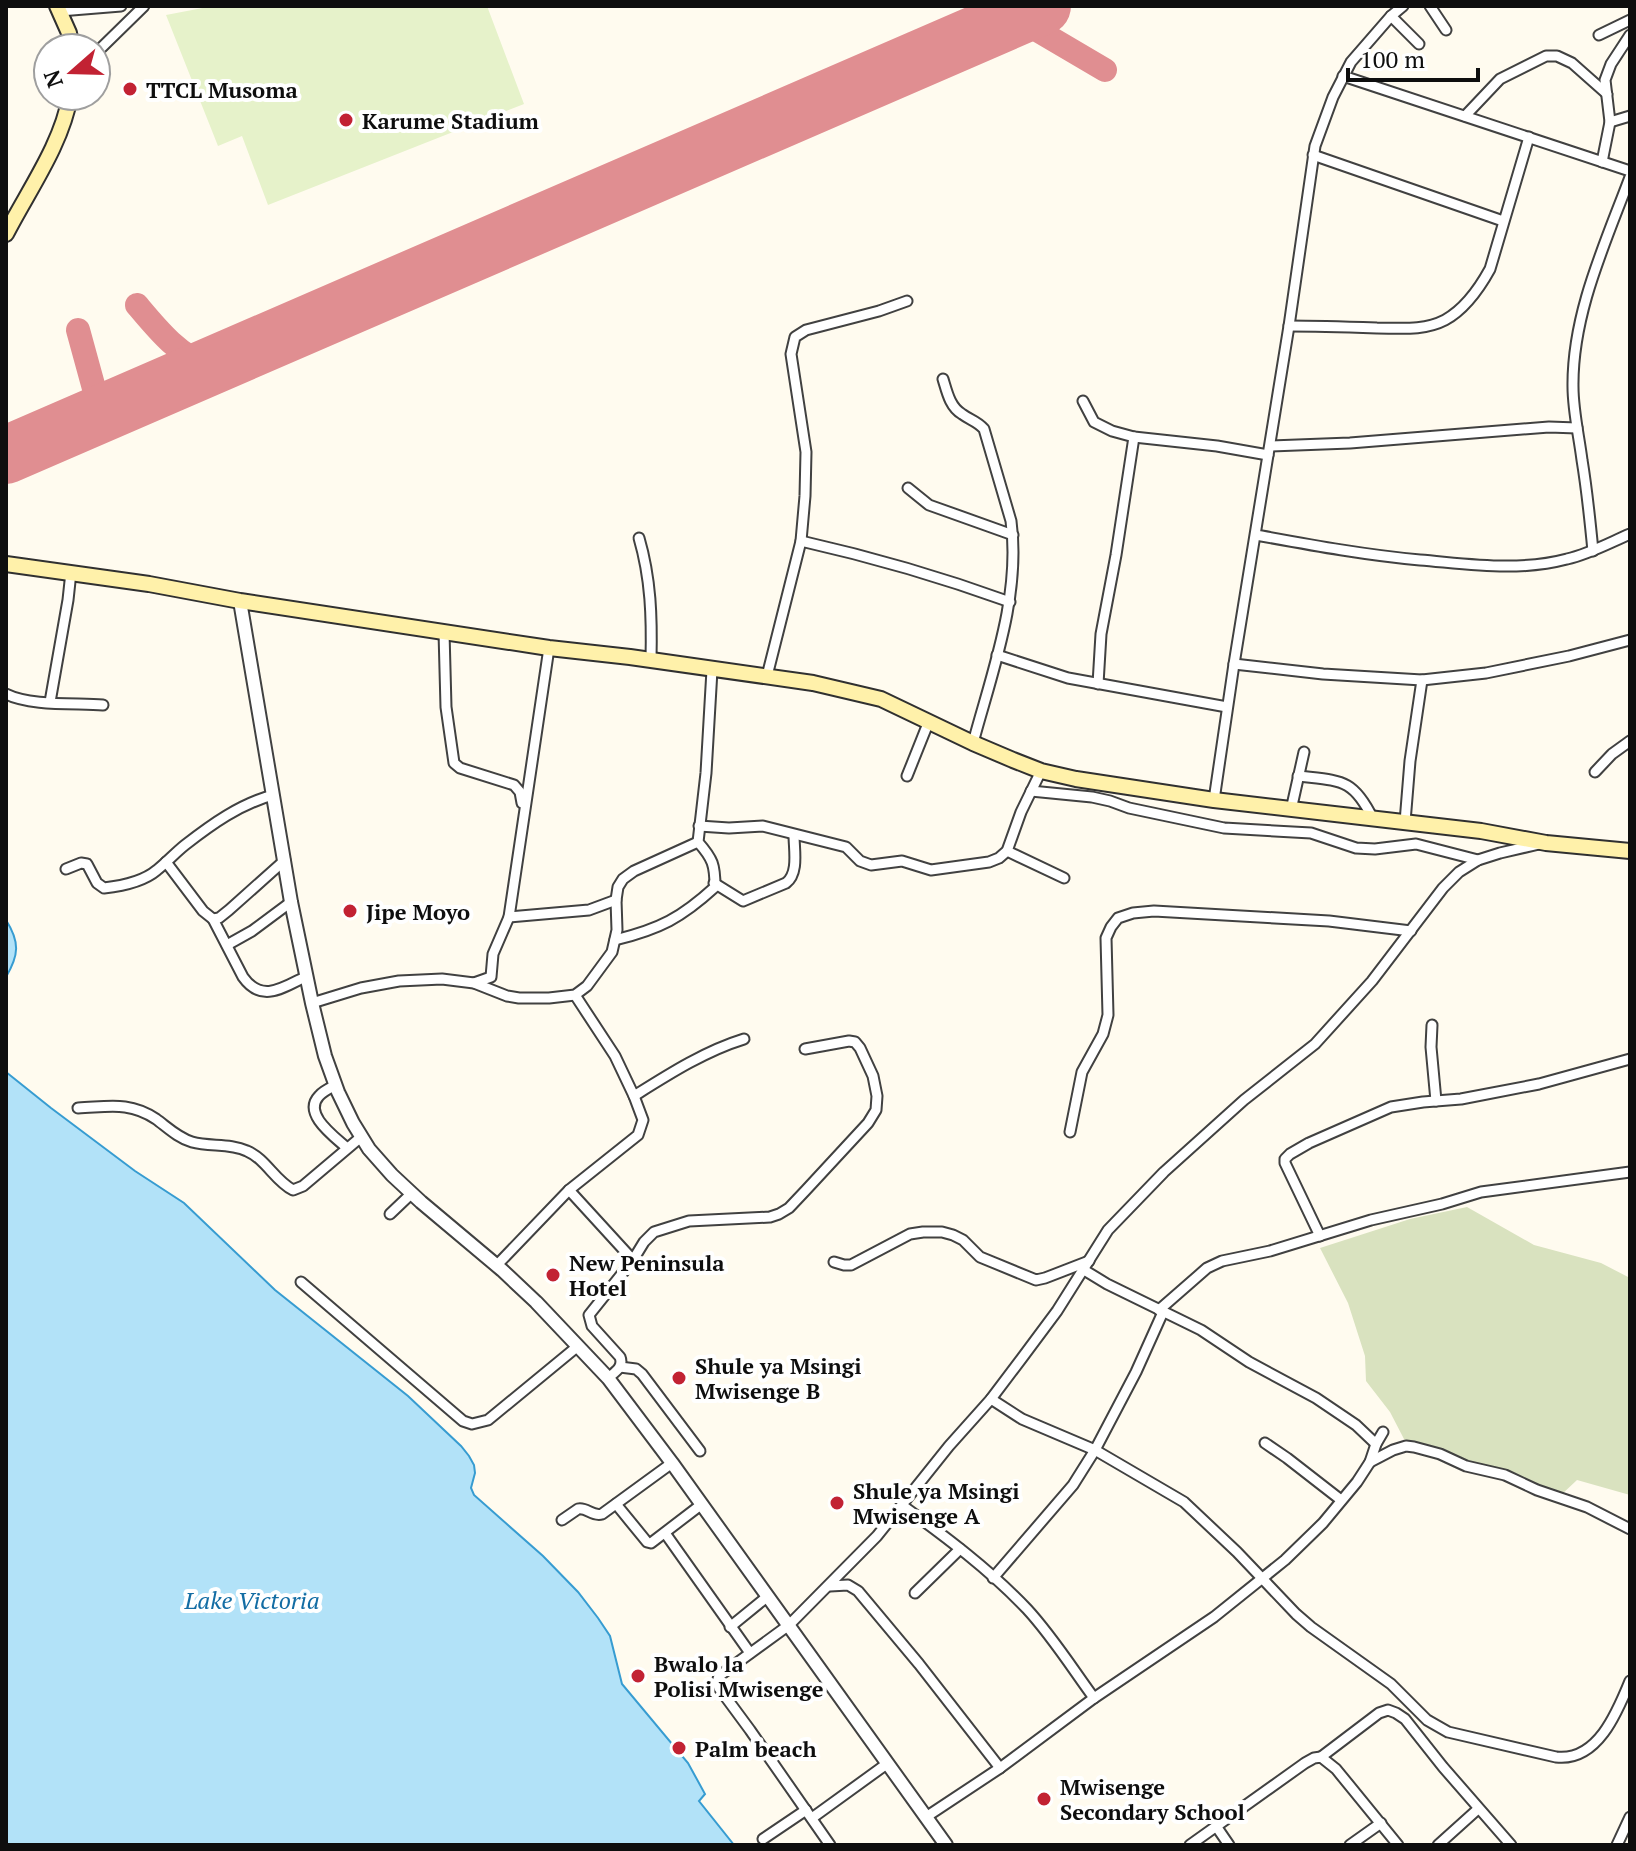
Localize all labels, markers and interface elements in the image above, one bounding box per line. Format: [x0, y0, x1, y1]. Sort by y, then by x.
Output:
north arrow [32, 32, 112, 112]
scale bar [1348, 32, 1478, 82]
text: 100 m [1360, 43, 1425, 75]
text: N [36, 66, 69, 92]
place label: TTCL Musoma [146, 75, 298, 104]
marker: TTCL Musoma [121, 80, 139, 98]
place label: Karume Stadium [362, 106, 540, 135]
marker: Karume Stadium [337, 111, 355, 129]
place label: Jipe Moyo [366, 897, 470, 926]
marker: Jipe Moyo [341, 902, 359, 920]
place label: New Peninsula Hotel [569, 1248, 724, 1302]
marker: New Peninsula Hotel [544, 1266, 562, 1284]
place label: Shule ya Msingi Mwisenge B [695, 1351, 862, 1405]
marker: Shule ya Msingi Mwisenge B [670, 1369, 688, 1387]
place label: Shule ya Msingi Mwisenge A [853, 1476, 1020, 1530]
marker: Shule ya Msingi Mwisenge A [828, 1494, 846, 1512]
water label: Lake Victoria [183, 1584, 320, 1616]
place label: Bwalo la Polisi Mwisenge [654, 1649, 824, 1703]
marker: Bwalo la Polisi Mwisenge [629, 1667, 647, 1685]
place label: Palm beach [695, 1734, 817, 1763]
marker: Palm beach [670, 1739, 688, 1757]
place label: Mwisenge Secondary School [1060, 1772, 1245, 1826]
marker: Mwisenge Secondary School [1035, 1790, 1053, 1808]

